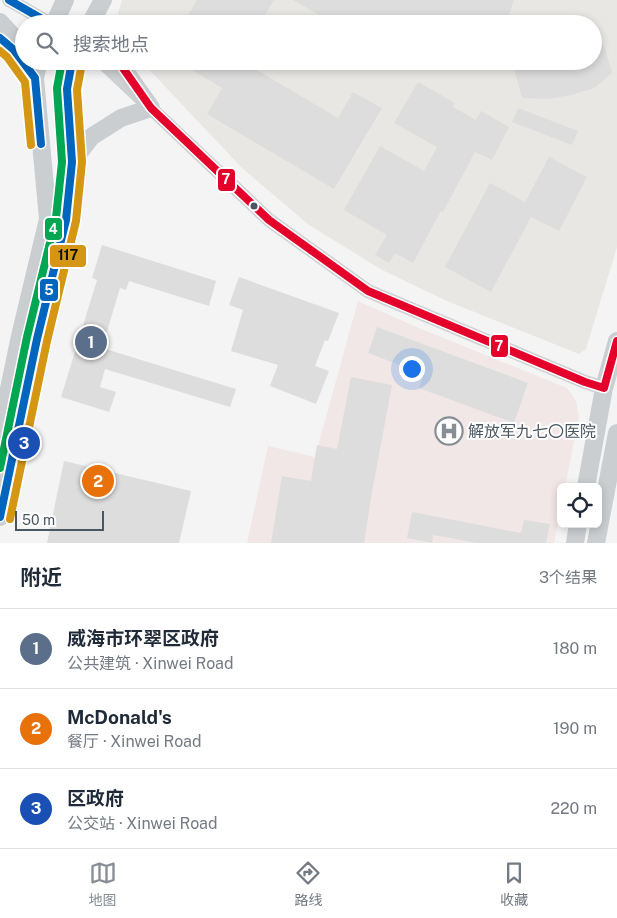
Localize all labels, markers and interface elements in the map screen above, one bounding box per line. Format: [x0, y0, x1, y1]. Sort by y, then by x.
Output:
search box [15, 15, 602, 70]
icon: search [33, 29, 61, 57]
text: 搜索地点 [73, 33, 149, 55]
line badge: 7 [217, 168, 236, 192]
text: 7 [222, 171, 231, 187]
unlabelled marker [249, 201, 259, 211]
line badge: 4 [44, 217, 63, 241]
text: 4 [48, 221, 58, 237]
line badge: 117 [49, 244, 87, 268]
text: 117 [58, 247, 79, 263]
line badge: 5 [39, 278, 59, 302]
text: 5 [44, 282, 54, 298]
pin: 1 [75, 323, 107, 361]
line badge: 7 [490, 334, 509, 358]
text: 7 [495, 338, 504, 354]
your location [399, 356, 425, 382]
hospital icon: 解放军九七〇医院 [434, 416, 464, 446]
place label: 解放军九七〇医院 [468, 422, 596, 441]
pin: 3 [8, 424, 40, 462]
pin: 2 [82, 462, 114, 500]
map controls [557, 483, 602, 528]
button: locate [557, 483, 602, 528]
scale bar [15, 508, 104, 531]
text: 50 m [22, 512, 55, 528]
text: 附近 [20, 565, 62, 590]
text: 3个结果 [539, 568, 597, 587]
text: 威海市环翠区政府 [67, 627, 219, 649]
text: 1 [33, 639, 39, 658]
text: 180 m [553, 639, 597, 658]
text: 公共建筑 · Xinwei Road [67, 654, 233, 673]
text: McDonald's [67, 706, 172, 728]
text: 2 [31, 719, 41, 738]
text: 190 m [553, 719, 597, 738]
text: 餐厅 · Xinwei Road [67, 732, 201, 751]
text: 区政府 [67, 787, 124, 809]
text: 3 [31, 799, 41, 818]
text: 220 m [550, 799, 597, 818]
text: 公交站 · Xinwei Road [67, 814, 217, 833]
tab: 地图 [89, 859, 117, 909]
tab: 路线 [294, 859, 322, 909]
tab: 收藏 [500, 859, 528, 909]

